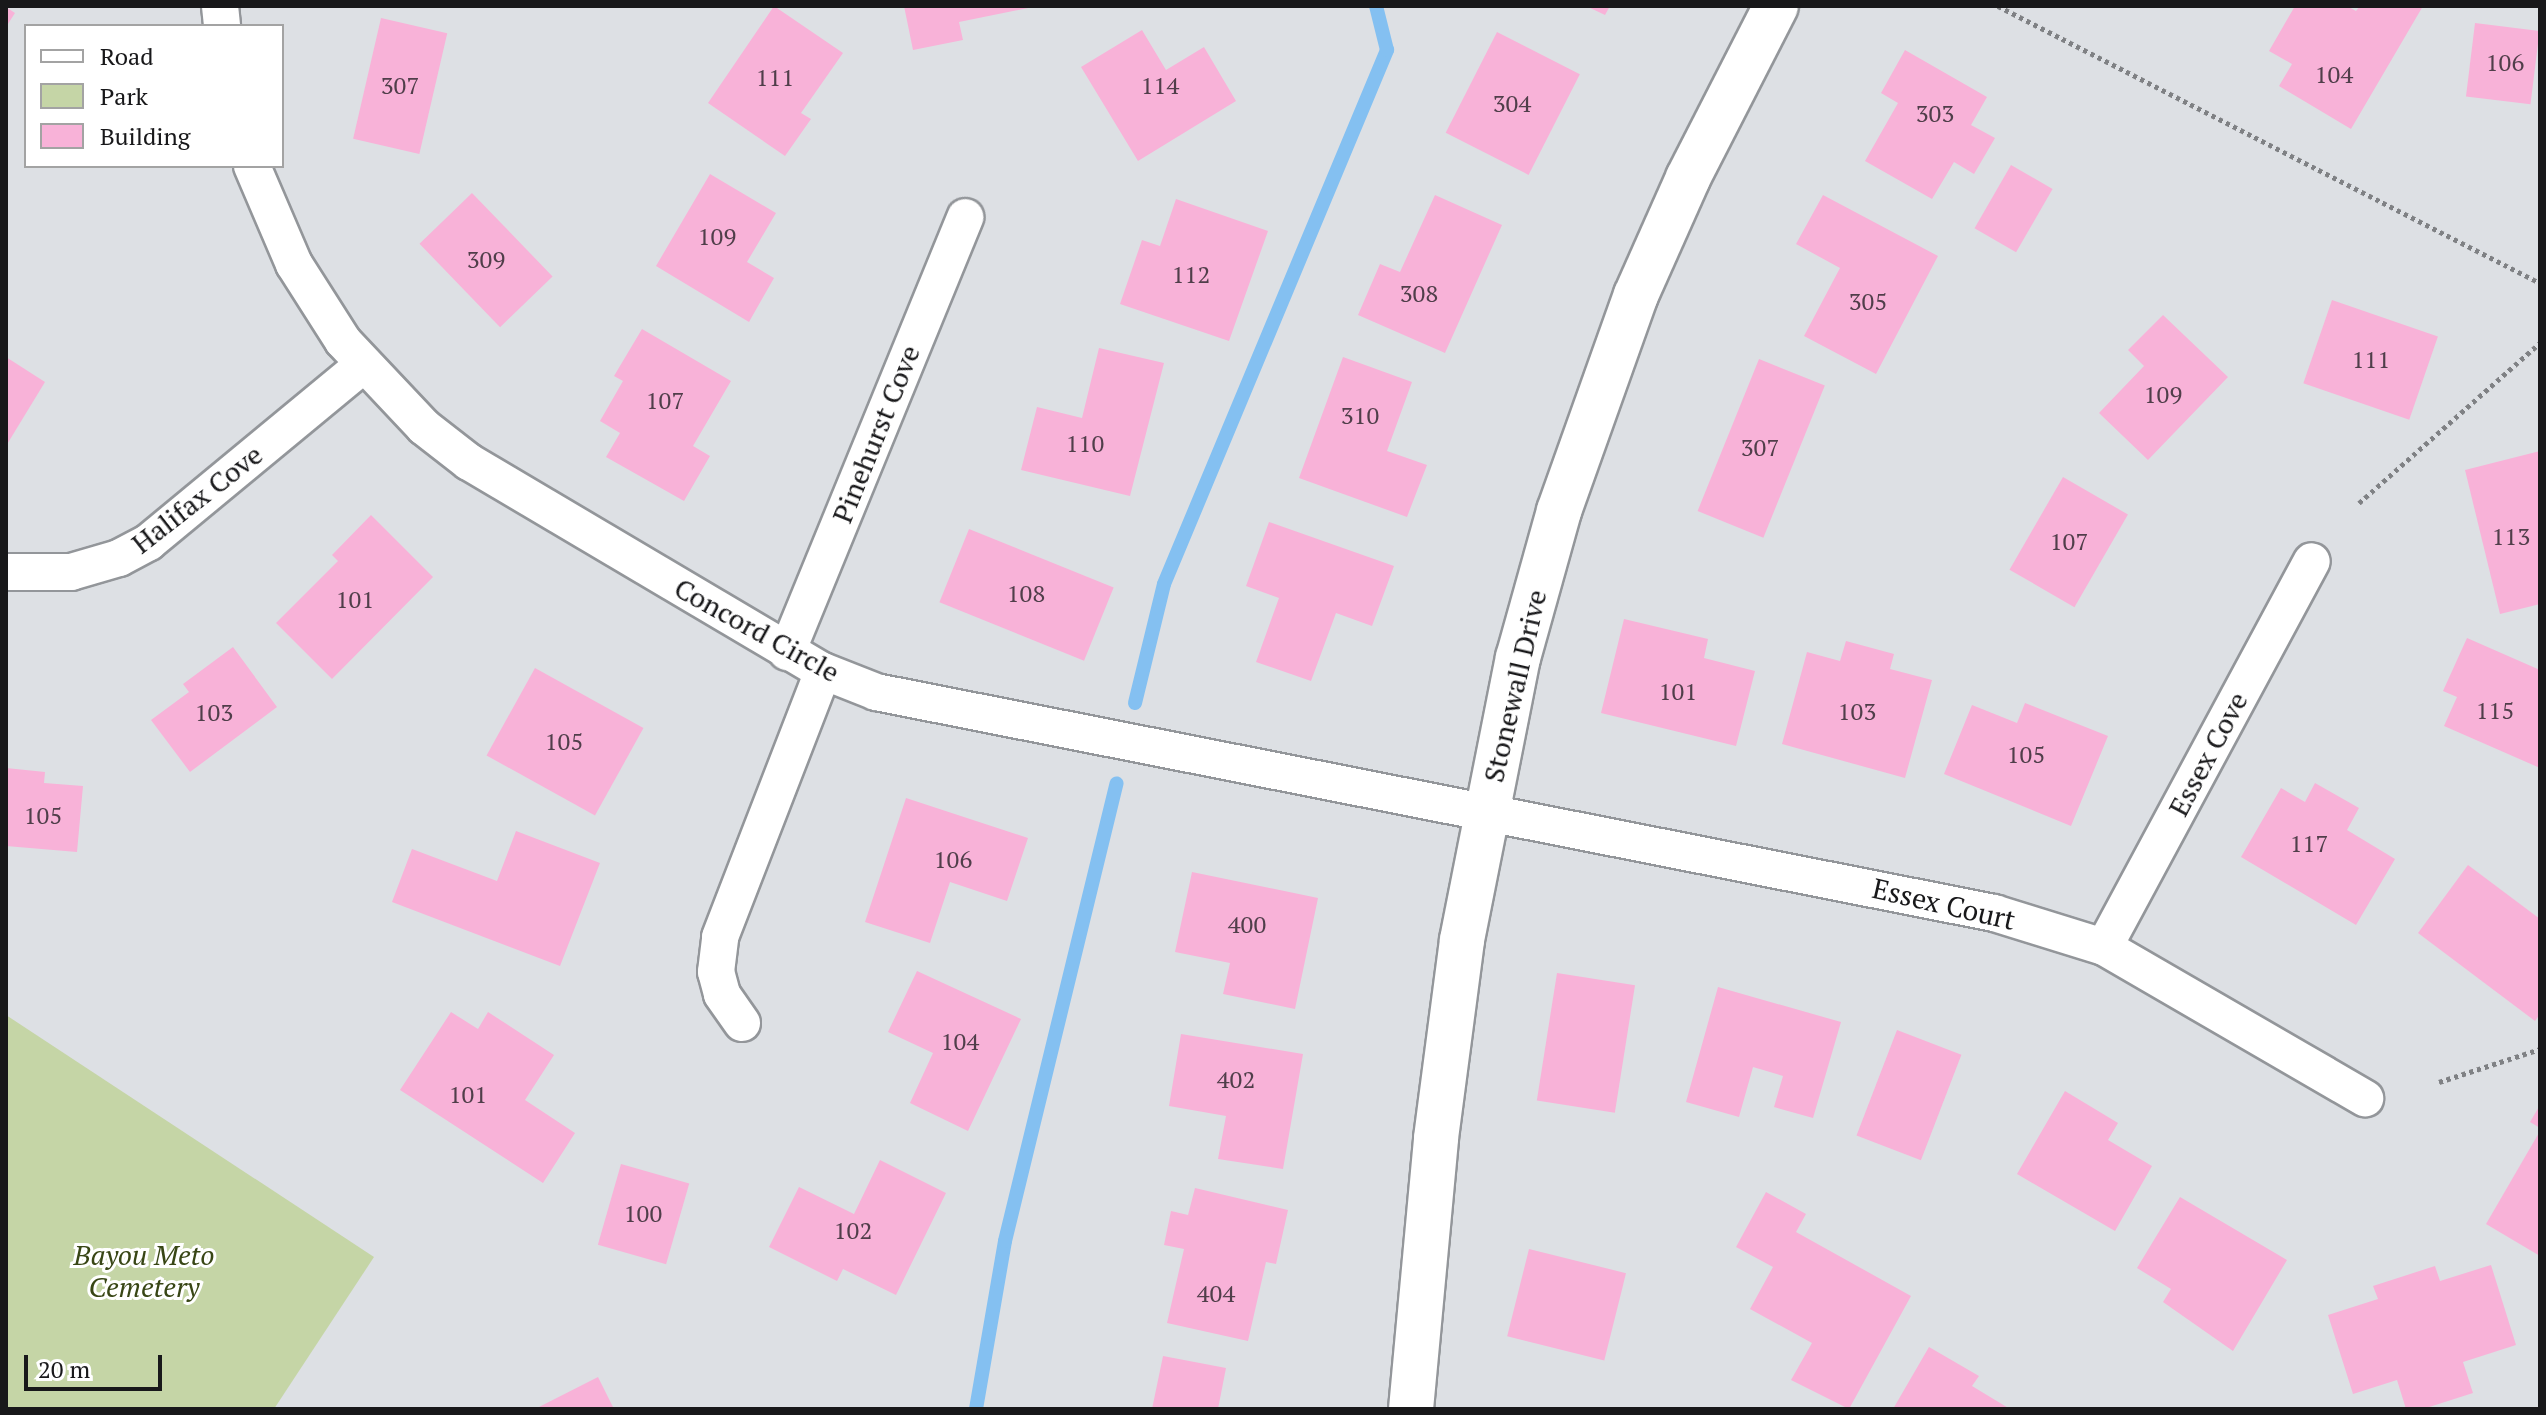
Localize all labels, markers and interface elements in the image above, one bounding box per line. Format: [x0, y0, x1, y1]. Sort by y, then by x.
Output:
legend [24, 24, 284, 168]
text: Road [100, 40, 154, 72]
house number: 106 [2486, 49, 2524, 77]
house number: 104 [2315, 61, 2353, 89]
house number: 111 [756, 64, 794, 92]
house number: 307 [381, 72, 419, 100]
house number: 114 [1141, 72, 1179, 100]
text: Park [100, 80, 148, 112]
house number: 304 [1493, 90, 1531, 118]
house number: 303 [1916, 100, 1954, 128]
text: Building [100, 120, 190, 152]
house number: 109 [698, 223, 736, 251]
house number: 309 [467, 246, 505, 274]
house number: 112 [1172, 261, 1210, 289]
house number: 308 [1400, 280, 1438, 308]
house number: 305 [1849, 288, 1887, 316]
street label: Pinehurst Cove [825, 340, 927, 528]
house number: 111 [2352, 346, 2390, 374]
house number: 109 [2144, 381, 2182, 409]
house number: 107 [646, 387, 684, 415]
house number: 310 [1341, 402, 1379, 430]
house number: 110 [1066, 430, 1104, 458]
house number: 307 [1741, 434, 1779, 462]
street label: Halifax Cove [125, 438, 269, 560]
house number: 113 [2492, 523, 2530, 551]
house number: 107 [2050, 528, 2088, 556]
street label: Concord Circle [669, 571, 845, 689]
house number: 108 [1007, 580, 1045, 608]
house number: 101 [336, 586, 374, 614]
street label: Stonewall Drive [1477, 586, 1553, 786]
house number: 101 [1659, 678, 1697, 706]
street label: Essex Cove [2161, 686, 2255, 822]
house number: 115 [2476, 697, 2514, 725]
house number: 103 [1838, 698, 1876, 726]
house number: 103 [195, 699, 233, 727]
house number: 105 [545, 728, 583, 756]
house number: 105 [2007, 741, 2045, 769]
house number: 105 [24, 802, 62, 830]
house number: 117 [2290, 830, 2328, 858]
house number: 106 [934, 846, 972, 874]
street label: Essex Court [1869, 871, 2019, 937]
house number: 400 [1228, 911, 1266, 939]
house number: 104 [941, 1028, 979, 1056]
house number: 402 [1217, 1066, 1255, 1094]
house number: 101 [449, 1081, 487, 1109]
house number: 100 [624, 1200, 662, 1228]
house number: 102 [834, 1217, 872, 1245]
park label: Bayou Meto Cemetery [74, 1238, 214, 1304]
house number: 404 [1197, 1280, 1235, 1308]
scale bar [28, 1339, 166, 1389]
text: 20 m [38, 1353, 90, 1385]

